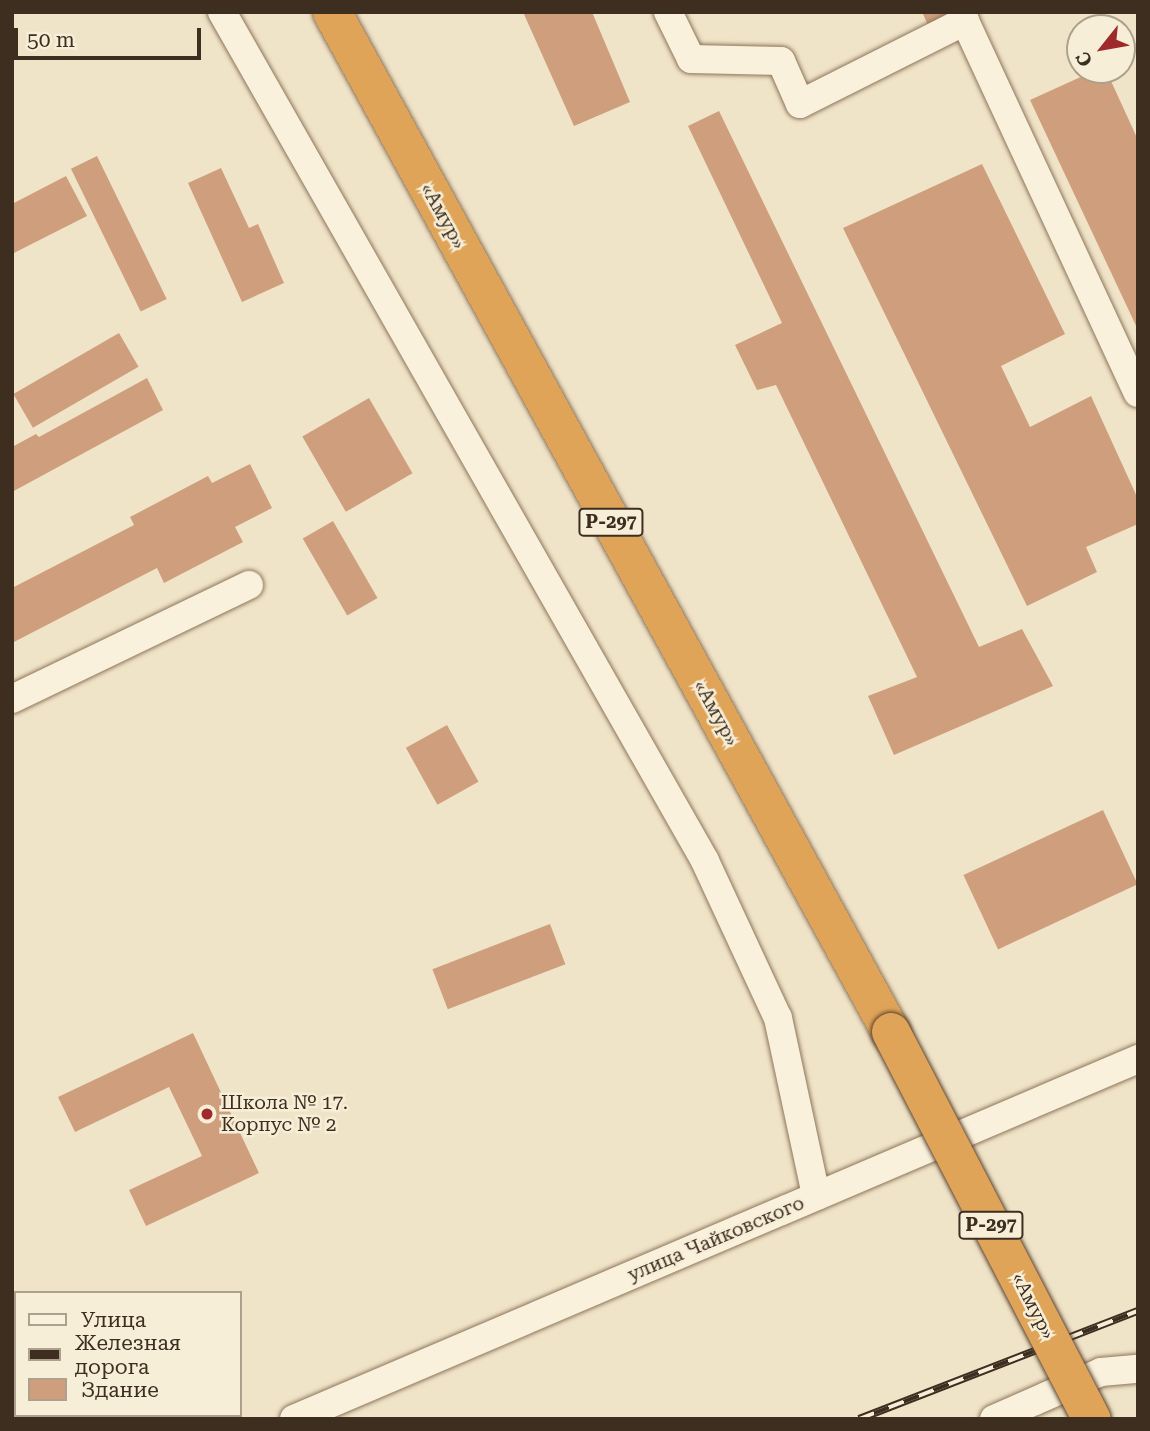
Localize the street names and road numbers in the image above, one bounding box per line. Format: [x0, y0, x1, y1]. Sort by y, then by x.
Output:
street label: «Амур» [416, 179, 470, 253]
road number: Р-297 [578, 508, 644, 536]
street label: «Амур» [689, 676, 743, 750]
street label: улица Чайковского [624, 1192, 808, 1286]
road number: Р-297 [958, 1210, 1024, 1240]
street label: «Амур» [1007, 1269, 1059, 1343]

